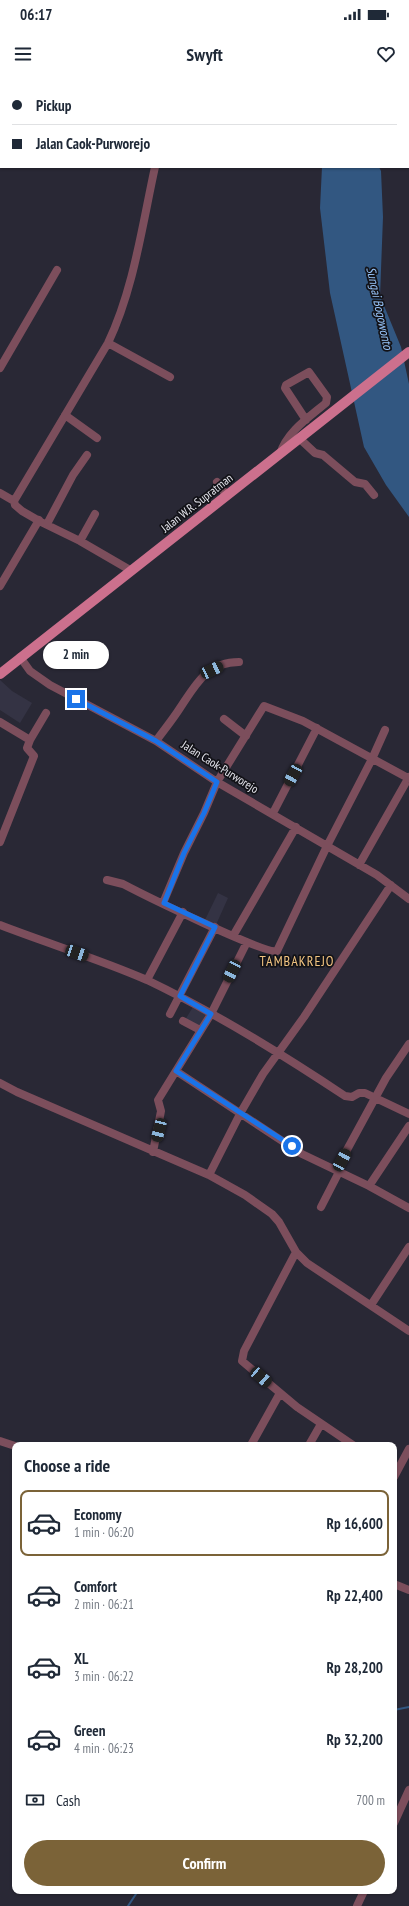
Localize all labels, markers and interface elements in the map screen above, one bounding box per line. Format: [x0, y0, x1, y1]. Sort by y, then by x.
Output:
text: 06:17 [20, 5, 52, 24]
icon: menu [12, 43, 34, 65]
text: Swyft [186, 43, 223, 66]
icon: heart [375, 43, 397, 65]
text: Pickup [36, 96, 71, 115]
text: Jalan Caok-Purworejo [36, 134, 150, 153]
water label: Sungai Bogowonto [362, 265, 397, 352]
street label: Jalan W.R. Supratman [157, 470, 236, 536]
callout: 2 min [43, 641, 109, 669]
text: 2 min [63, 646, 89, 663]
car [199, 659, 225, 681]
route end [67, 690, 85, 708]
street label: Jalan Caok-Purworejo [178, 736, 262, 796]
car [282, 762, 304, 788]
car [64, 943, 90, 963]
district label: TAMBAKREJO [260, 952, 334, 970]
car [221, 958, 243, 984]
car [150, 1117, 168, 1143]
route start [283, 1137, 301, 1155]
car [331, 1147, 353, 1173]
car [248, 1365, 274, 1389]
text: Choose a ride [24, 1454, 110, 1477]
icon: car [26, 1505, 62, 1541]
text: Economy [74, 1505, 122, 1524]
text: Rp 16,600 [327, 1514, 383, 1533]
text: 1 min · 06:20 [74, 1524, 134, 1541]
icon: car [26, 1577, 62, 1613]
text: Comfort [74, 1577, 117, 1596]
text: Rp 22,400 [327, 1586, 383, 1605]
text: 2 min · 06:21 [74, 1596, 134, 1613]
icon: car [26, 1649, 62, 1685]
text: XL [74, 1649, 88, 1668]
text: Rp 28,200 [327, 1658, 383, 1677]
text: 3 min · 06:22 [74, 1668, 134, 1685]
icon: car [26, 1721, 62, 1757]
text: Green [74, 1721, 106, 1740]
text: Rp 32,200 [327, 1730, 383, 1749]
text: 4 min · 06:23 [74, 1740, 134, 1757]
icon: cash [24, 1789, 46, 1811]
text: Cash [56, 1791, 80, 1810]
text: 700 m [356, 1792, 385, 1809]
button: Confirm [24, 1840, 385, 1886]

